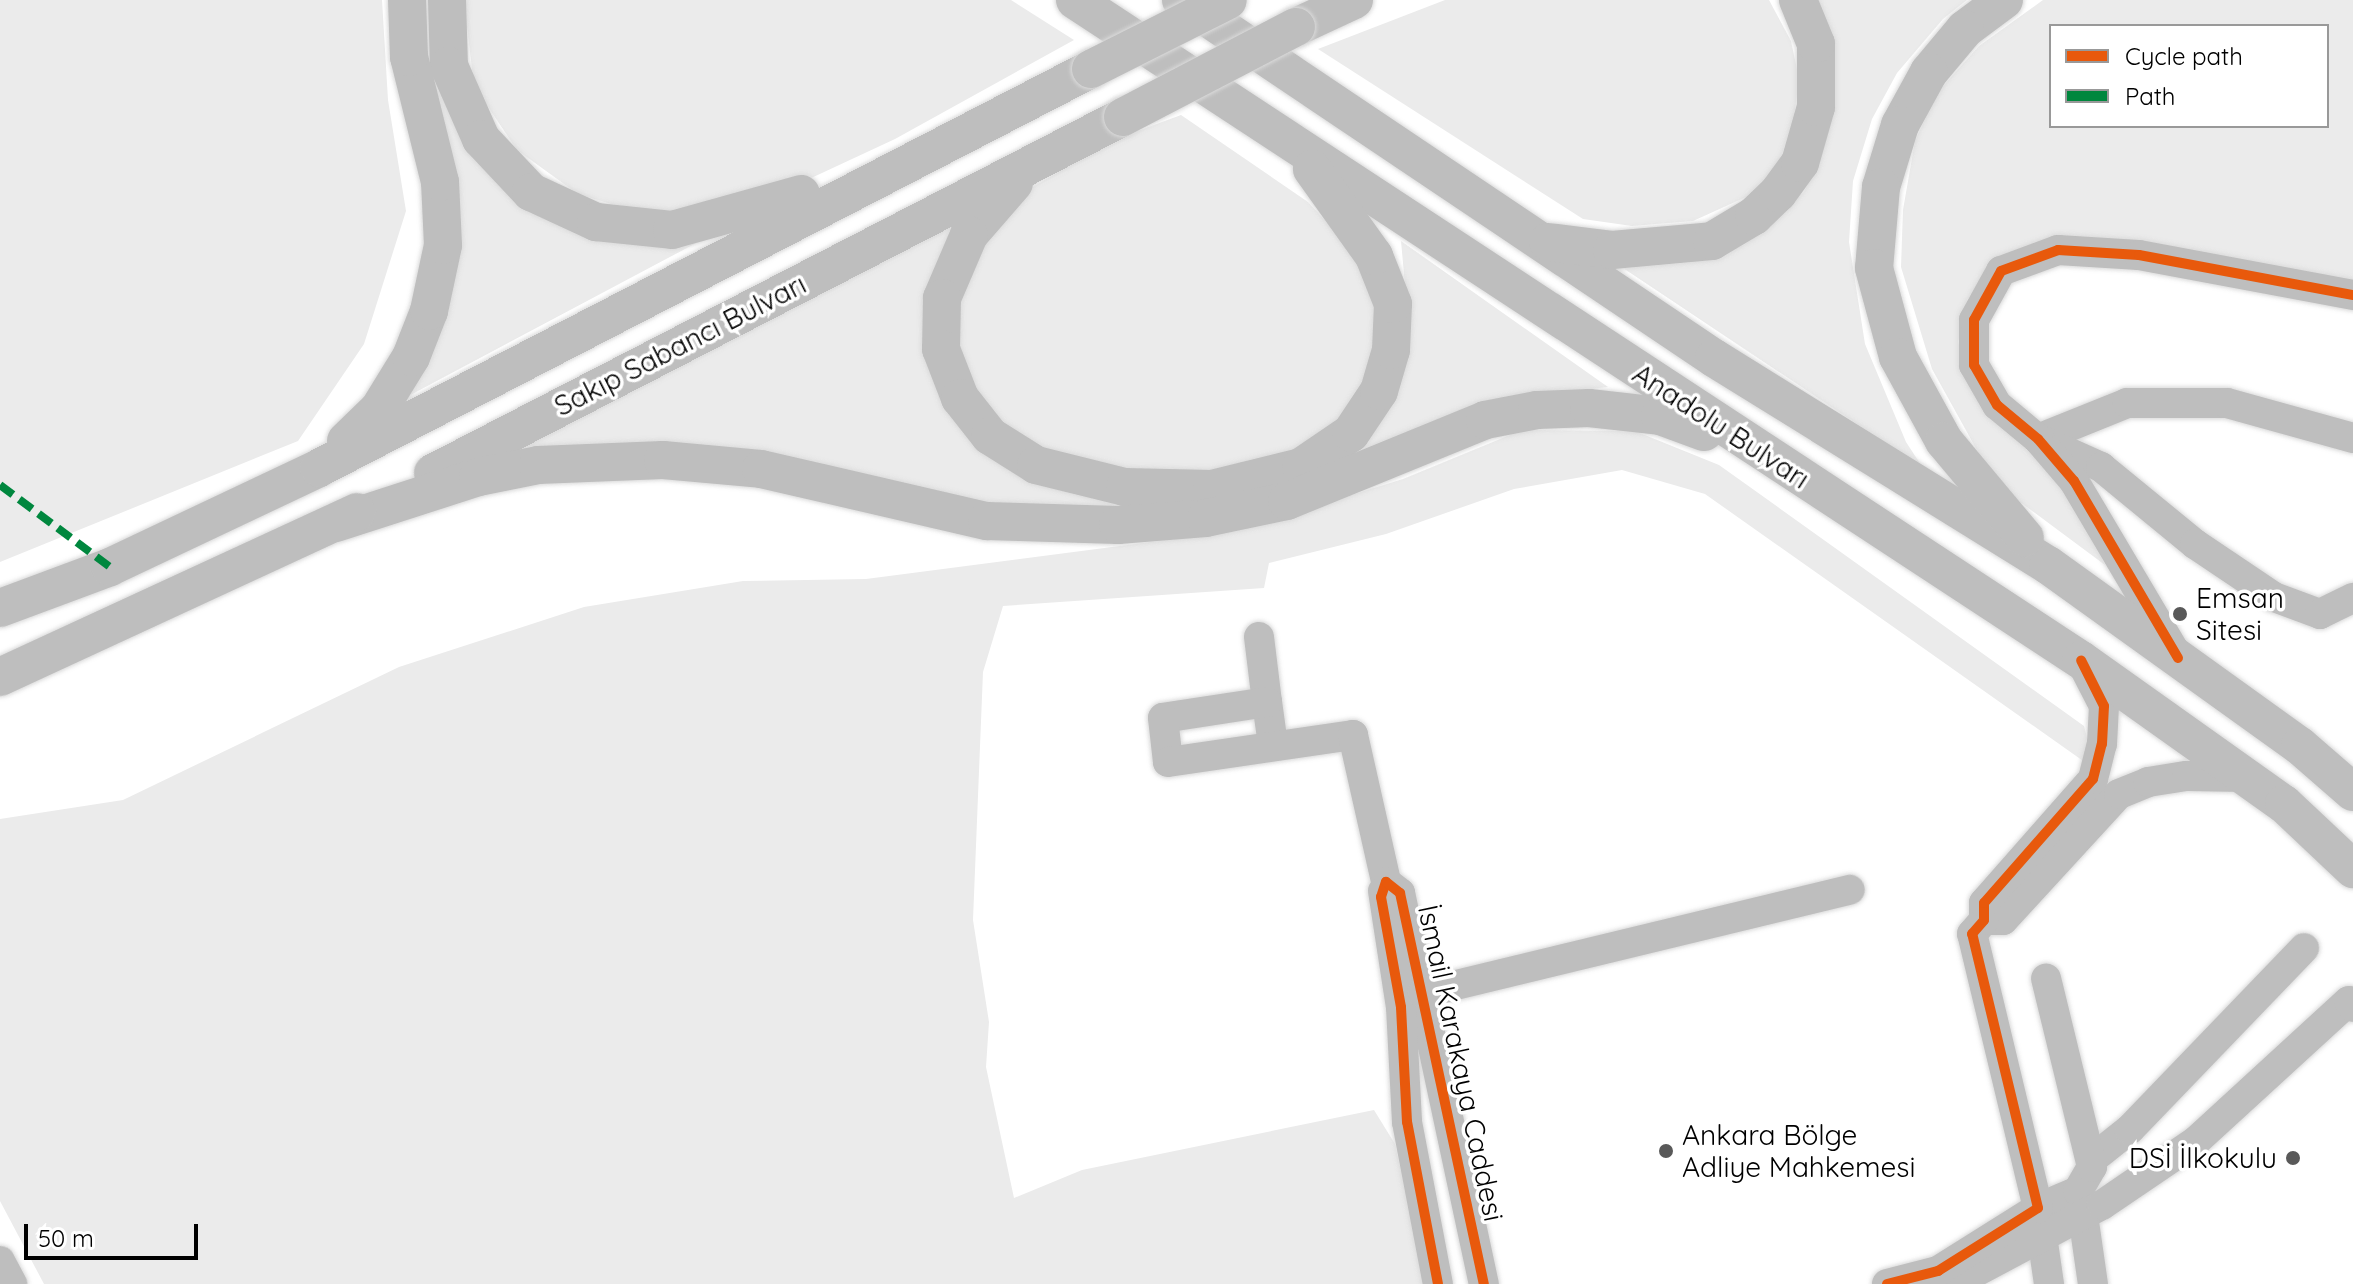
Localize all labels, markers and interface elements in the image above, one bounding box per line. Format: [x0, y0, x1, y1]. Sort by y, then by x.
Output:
legend [2049, 24, 2329, 128]
text: Cycle path [2125, 41, 2243, 71]
text: Path [2125, 81, 2176, 111]
street label: Sakıp Sabancı Bulvarı [549, 267, 811, 423]
street label: Anadolu Bulvarı [1627, 357, 1815, 495]
place label: Emsan Sitesi [2196, 581, 2284, 647]
marker: Emsan Sitesi [2171, 605, 2189, 623]
street label: İsmail Karakaya Caddesi [1411, 902, 1511, 1224]
place label: Ankara Bölge Adliye Mahkemesi [1682, 1118, 1915, 1184]
place label: DSİ İlkokulu [2129, 1141, 2277, 1175]
marker: Ankara Bölge Adliye Mahkemesi [1657, 1142, 1675, 1160]
marker: DSİ İlkokulu [2284, 1149, 2302, 1167]
scale bar [28, 1208, 202, 1258]
text: 50 m [38, 1223, 94, 1253]

